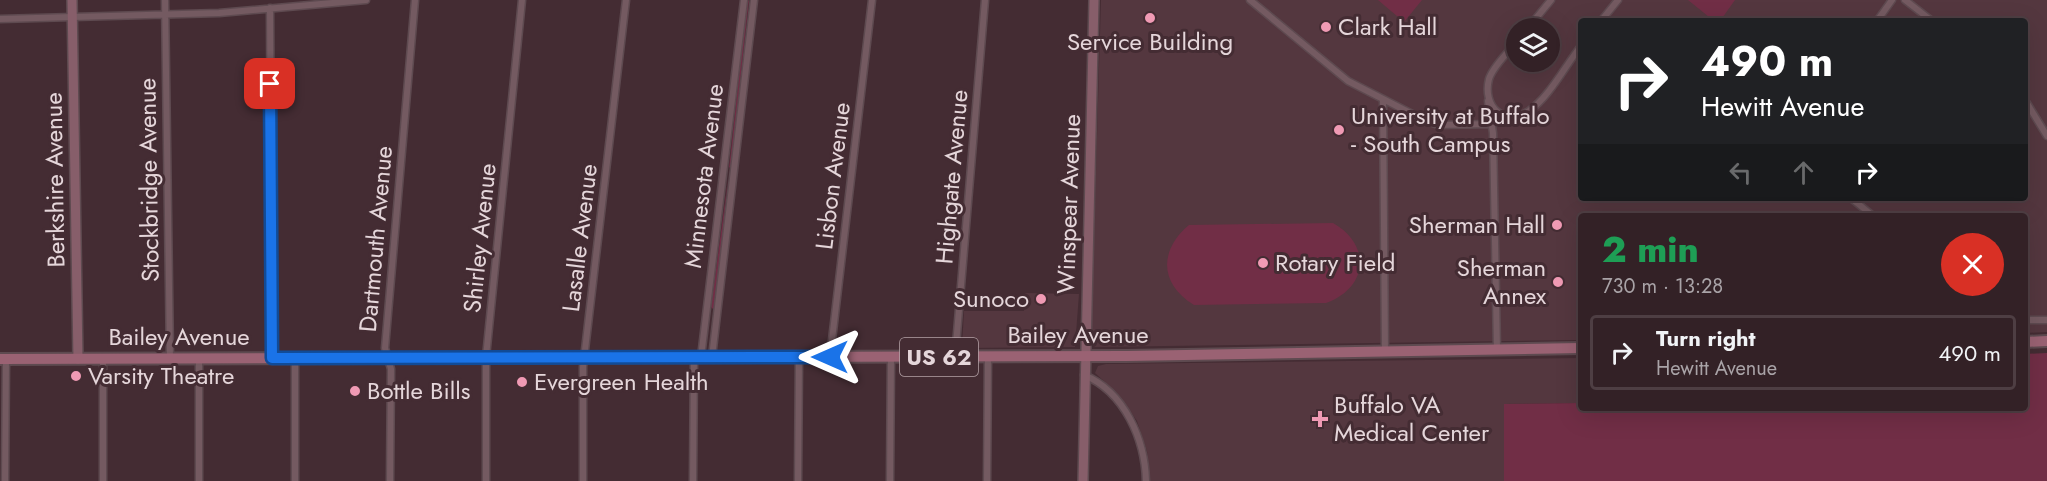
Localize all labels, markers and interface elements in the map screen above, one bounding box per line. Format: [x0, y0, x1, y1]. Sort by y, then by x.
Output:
place label: Clark Hall [1338, 9, 1437, 44]
marker: Service Building [1143, 11, 1157, 25]
map controls [1506, 18, 1560, 72]
button: layers [1506, 18, 1560, 72]
marker: Clark Hall [1319, 20, 1333, 34]
place label: Service Building [1067, 24, 1233, 59]
text: 490 m [1701, 31, 1833, 92]
icon: right [1602, 42, 1680, 120]
pin [244, 58, 295, 109]
icon: arrive [253, 67, 286, 100]
street label: Stockbridge Avenue [129, 78, 168, 282]
street label: Minnesota Avenue [675, 82, 732, 270]
text: Hewitt Avenue [1701, 87, 1864, 126]
street label: Highgate Avenue [926, 88, 977, 266]
street label: Berkshire Avenue [35, 92, 74, 268]
place label: University at Buffalo - South Campus [1351, 98, 1549, 161]
street label: Lisbon Avenue [806, 100, 859, 252]
street label: Winspear Avenue [1048, 113, 1089, 295]
marker: University at Buffalo - South Campus [1332, 123, 1346, 137]
street label: Dartmouth Avenue [350, 144, 401, 333]
icon: left [1724, 156, 1757, 189]
icon: ahead [1787, 156, 1820, 189]
icon: right [1850, 156, 1883, 189]
street label: Shirley Avenue [454, 161, 505, 314]
street label: Lasalle Avenue [553, 162, 606, 314]
place label: Sherman Hall [1409, 207, 1545, 242]
marker: Sherman Hall [1550, 218, 1564, 232]
text: 2 min [1602, 223, 1699, 275]
button: close [1941, 233, 2004, 296]
place label: Rotary Field [1275, 245, 1395, 280]
place label: Sherman Annex [1457, 250, 1547, 313]
marker: Rotary Field [1256, 256, 1270, 270]
text: 730 m · 13:28 [1602, 272, 1723, 301]
marker: Sherman Annex [1551, 275, 1565, 289]
place label: Sunoco [953, 281, 1029, 316]
marker: Sunoco [1034, 292, 1048, 306]
street label: Bailey Avenue [1007, 317, 1149, 352]
street label: Bailey Avenue [108, 319, 250, 354]
text: Turn right [1656, 322, 1756, 354]
position arrow [798, 325, 862, 389]
icon: right [1605, 336, 1638, 369]
text: 490 m [1939, 337, 2001, 369]
road number: US 62 [900, 338, 978, 376]
text: Hewitt Avenue [1656, 354, 1777, 383]
place label: Varsity Theatre [88, 358, 234, 393]
place label: Evergreen Health [534, 364, 709, 399]
marker: Varsity Theatre [69, 369, 83, 383]
place label: Bottle Bills [367, 373, 470, 408]
marker: Evergreen Health [515, 375, 529, 389]
marker: Bottle Bills [348, 384, 362, 398]
place label: Buffalo VA Medical Center [1334, 387, 1490, 450]
marker: Buffalo VA Medical Center [1311, 410, 1329, 428]

